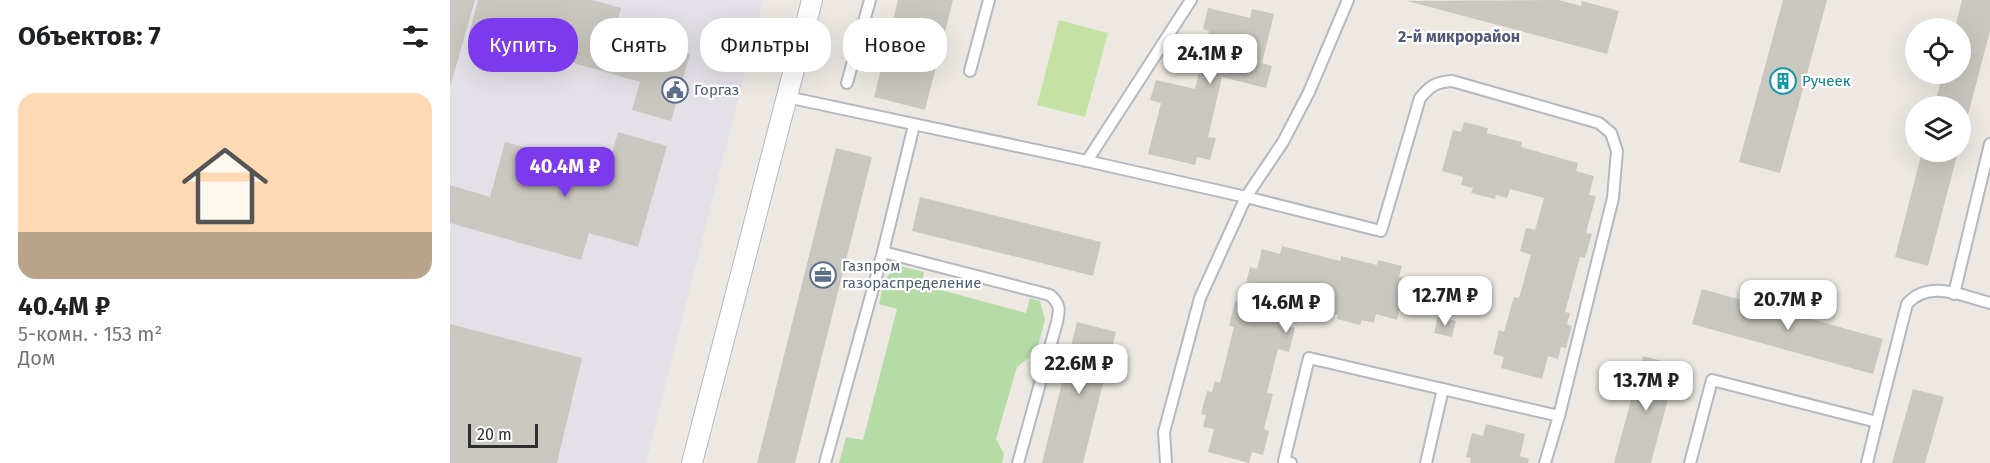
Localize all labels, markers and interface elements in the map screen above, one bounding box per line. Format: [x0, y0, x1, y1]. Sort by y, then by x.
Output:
chip: Купить [468, 18, 578, 72]
chip: Снять [590, 18, 688, 72]
chip: Фильтры [700, 18, 831, 72]
chip: Новое [843, 18, 947, 72]
map controls [1905, 18, 1971, 162]
button: locate [1905, 18, 1971, 84]
icon: filters [399, 20, 432, 53]
text: Объектов: 7 [18, 21, 161, 52]
district label: 2-й микрорайон [1398, 27, 1520, 46]
pin: 24.1M ₽ [1155, 34, 1265, 85]
text: 24.1M ₽ [1177, 41, 1243, 65]
building icon: Ручеек [1768, 66, 1798, 96]
place label: Ручеек [1802, 72, 1851, 90]
public building icon: Горгаз [660, 75, 690, 105]
place label: Горгаз [694, 81, 739, 99]
button: layers [1905, 96, 1971, 162]
icon: home [171, 132, 279, 240]
pin: 40.4M ₽ [510, 147, 620, 198]
text: 40.4M ₽ [529, 154, 601, 178]
place label: Газпром газораспределение [842, 257, 981, 292]
office icon: Газпром газораспределение [808, 260, 838, 290]
pin: 12.7M ₽ [1390, 276, 1500, 327]
pin: 20.7M ₽ [1733, 280, 1843, 331]
pin: 14.6M ₽ [1231, 283, 1341, 334]
text: 12.7M ₽ [1412, 283, 1478, 307]
text: 20.7M ₽ [1754, 287, 1822, 311]
text: 14.6M ₽ [1252, 290, 1320, 314]
text: 40.4M ₽ [18, 291, 110, 322]
text: 5-комн. · 153 m² [18, 322, 162, 346]
pin: 22.6M ₽ [1024, 344, 1134, 395]
text: Дом [18, 346, 55, 370]
text: 22.6M ₽ [1045, 351, 1113, 375]
pin: 13.7M ₽ [1591, 361, 1701, 412]
text: 13.7M ₽ [1613, 368, 1679, 392]
scale bar [468, 421, 538, 448]
text: 20 m [477, 425, 512, 444]

